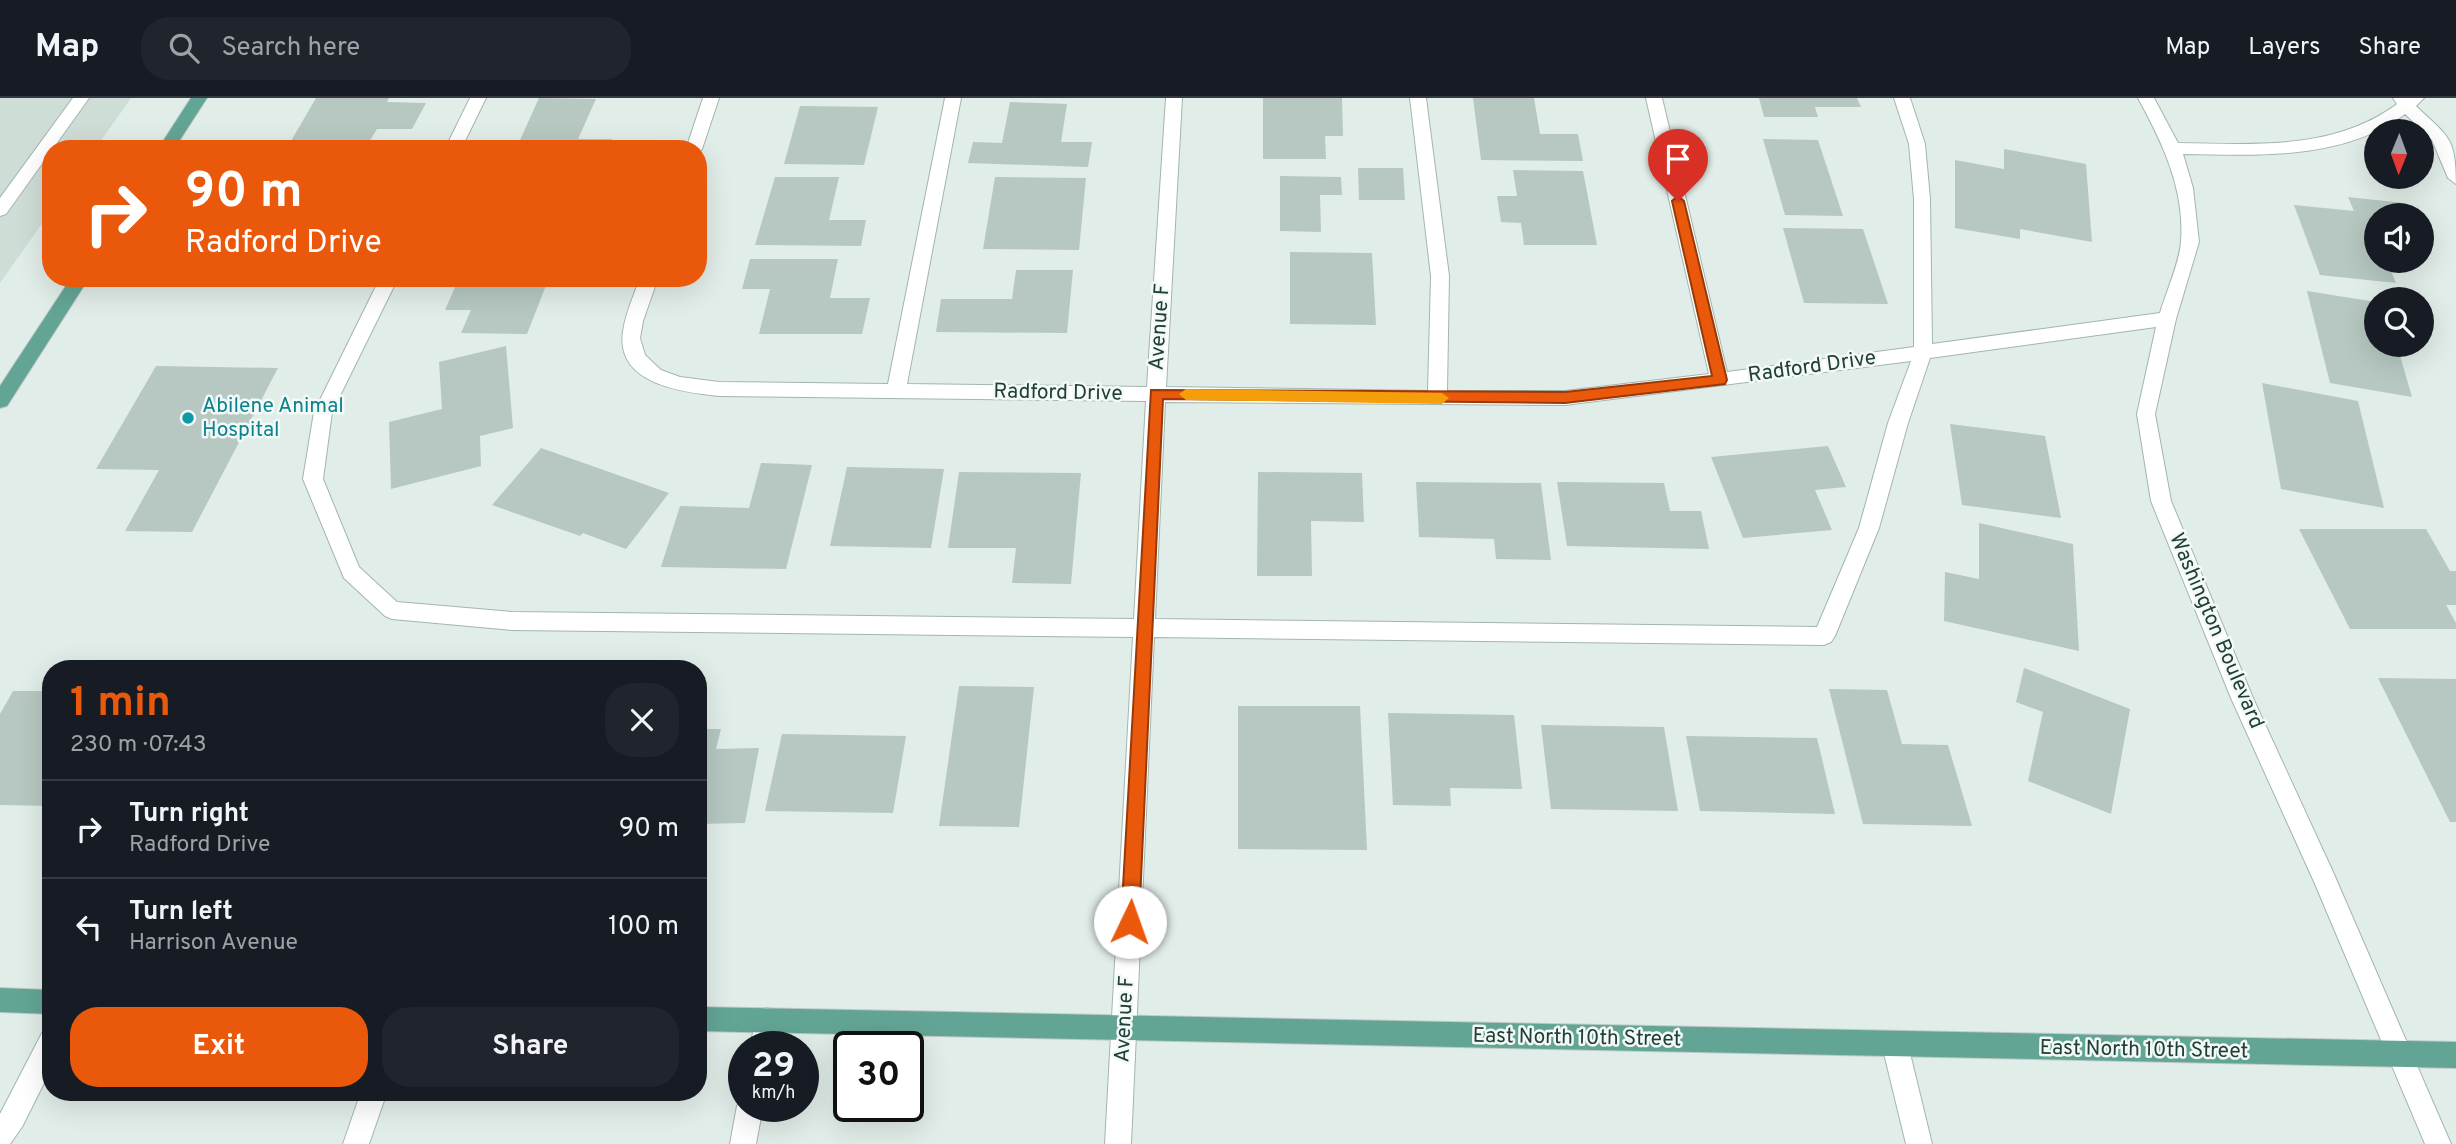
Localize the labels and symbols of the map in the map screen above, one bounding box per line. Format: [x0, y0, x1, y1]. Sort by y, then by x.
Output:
north arrow [2364, 119, 2434, 189]
pin [1648, 129, 1708, 201]
street label: Avenue F [1144, 283, 1176, 371]
street label: Radford Drive [1746, 345, 1878, 389]
street label: Radford Drive [993, 378, 1123, 408]
place label: Abilene Animal Hospital [202, 393, 344, 444]
marker: Abilene Animal Hospital [180, 410, 196, 426]
street label: Washington Boulevard [2163, 529, 2269, 733]
position arrow [1093, 885, 1167, 959]
street label: Avenue F [1109, 975, 1141, 1063]
street label: East North 10th Street [1472, 1023, 1682, 1053]
speed limit sign: 30 [833, 1031, 924, 1122]
street label: East North 10th Street [2039, 1035, 2249, 1065]

